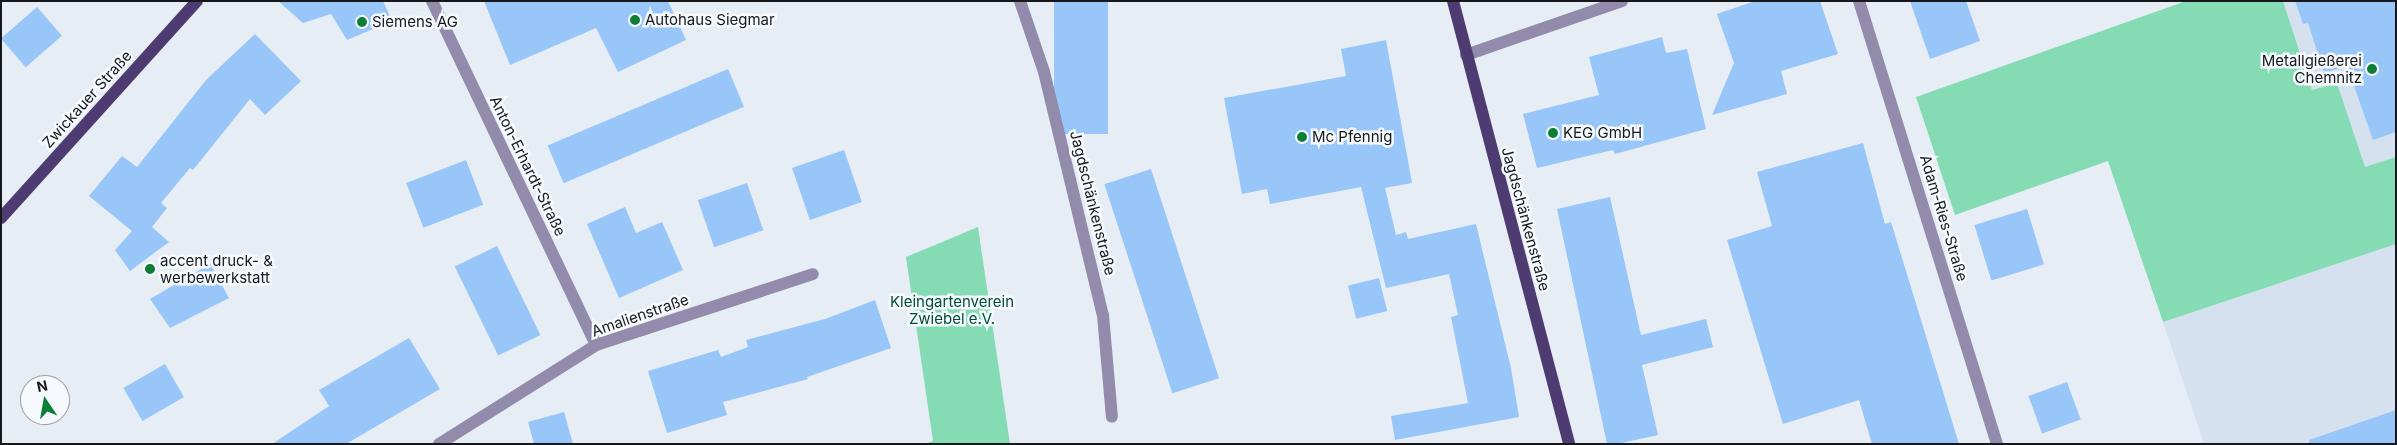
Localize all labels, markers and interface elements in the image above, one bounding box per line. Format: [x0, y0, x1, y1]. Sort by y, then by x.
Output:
place label: Autohaus Siegmar [645, 11, 775, 29]
place label: Siemens AG [372, 13, 458, 31]
marker: Autohaus Siegmar [629, 14, 641, 26]
marker: Siemens AG [356, 16, 368, 28]
street label: Zwickauer Straße [39, 47, 135, 151]
place label: Metallgießerei Chemnitz [2262, 51, 2362, 86]
marker: Metallgießerei Chemnitz [2366, 63, 2378, 75]
street label: Anton-Erhardt-Straße [486, 93, 570, 239]
place label: KEG GmbH [1563, 124, 1642, 142]
marker: KEG GmbH [1547, 127, 1559, 139]
place label: Mc Pfennig [1312, 128, 1392, 146]
street label: Jagdschänkenstraße [1066, 129, 1120, 277]
marker: Mc Pfennig [1296, 131, 1308, 143]
street label: Jagdschänkenstraße [1498, 145, 1554, 293]
street label: Adam-Ries-Straße [1916, 153, 1972, 283]
place label: accent druck- & werbewerkstatt [160, 251, 273, 286]
marker: accent druck- & werbewerkstatt [144, 263, 156, 275]
street label: Amalienstraße [589, 290, 691, 340]
park label: Kleingartenverein Zwiebel e.V. [890, 292, 1014, 327]
north arrow [20, 375, 70, 425]
text: N [35, 376, 49, 395]

